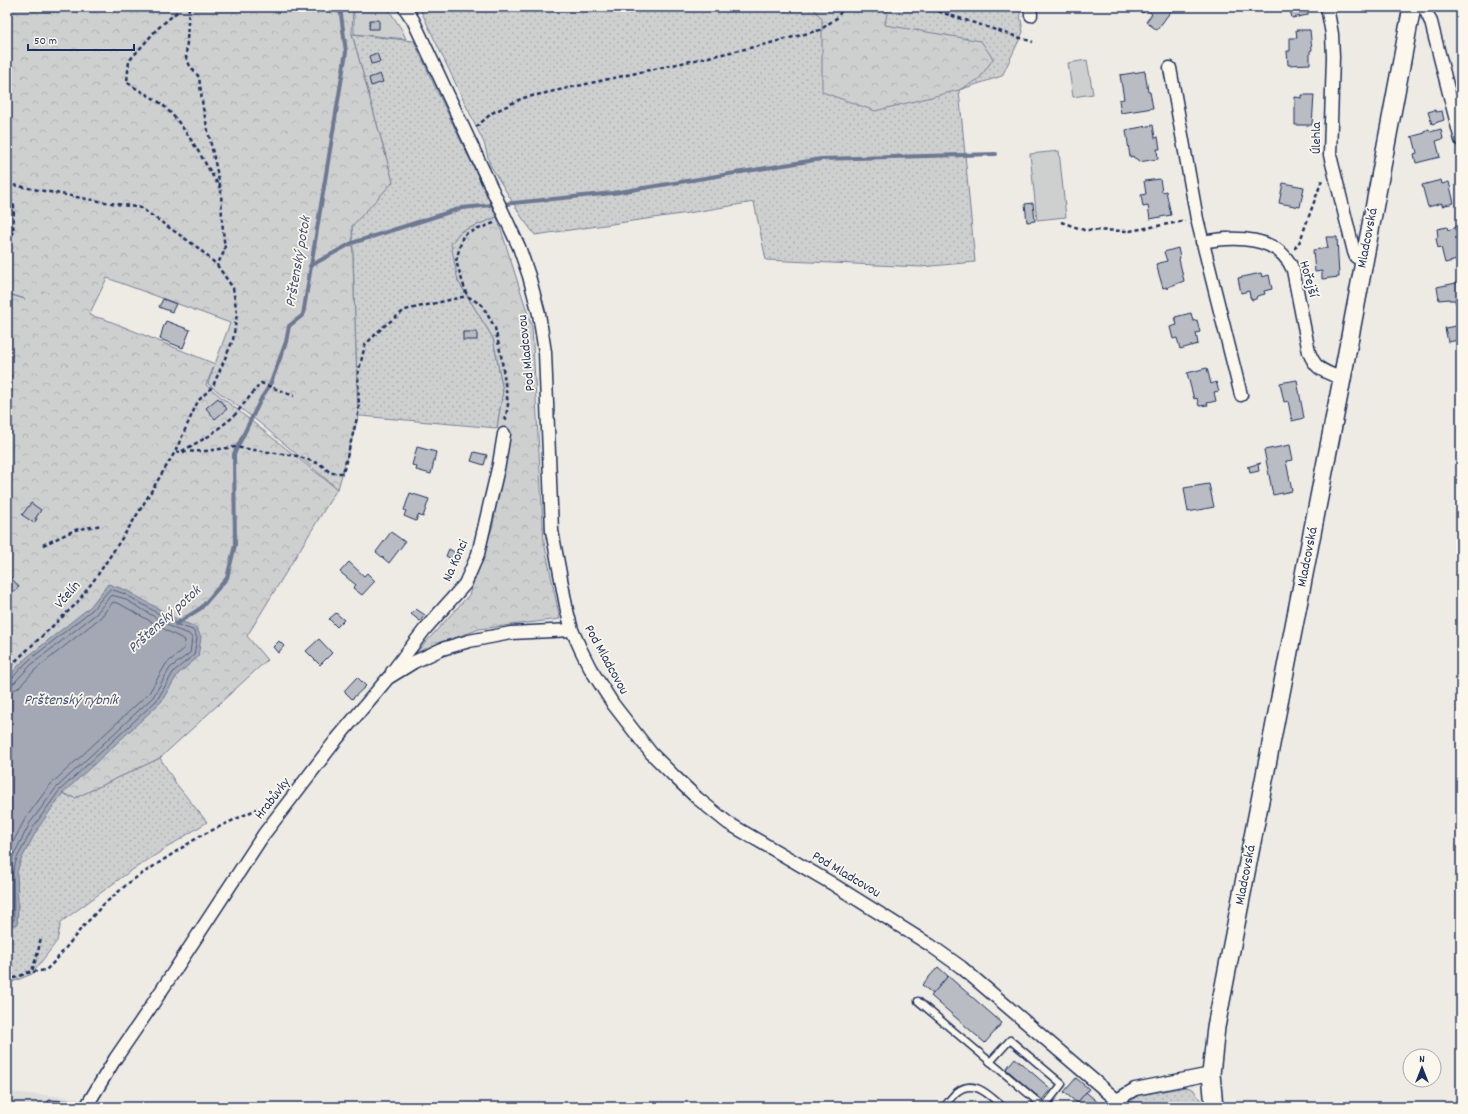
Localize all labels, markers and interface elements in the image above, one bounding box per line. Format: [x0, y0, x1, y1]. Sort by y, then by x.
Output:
scale bar [28, 26, 134, 52]
text: 50 m [34, 33, 57, 50]
street label: Úlehla [1307, 122, 1327, 154]
street label: Mladcovská [1352, 206, 1384, 270]
water label: Prštenský potok [280, 213, 318, 309]
street label: Hořejší [1293, 258, 1323, 301]
street label: Pod Mladcovou [513, 314, 541, 392]
street label: Mladcovská [1292, 525, 1324, 589]
street label: Na Konci [438, 536, 474, 585]
street label: Včelín [50, 577, 86, 613]
water label: Prštenský potok [124, 580, 208, 659]
street label: Pod Mladcovou [579, 621, 633, 699]
water label: Prštenský rybník [24, 690, 120, 712]
street label: Hrabůvky [250, 774, 296, 824]
street label: Mladcovská [1230, 843, 1262, 907]
street label: Pod Mladcovou [808, 847, 884, 903]
north arrow [1402, 1048, 1442, 1088]
text: N [1419, 1052, 1425, 1068]

